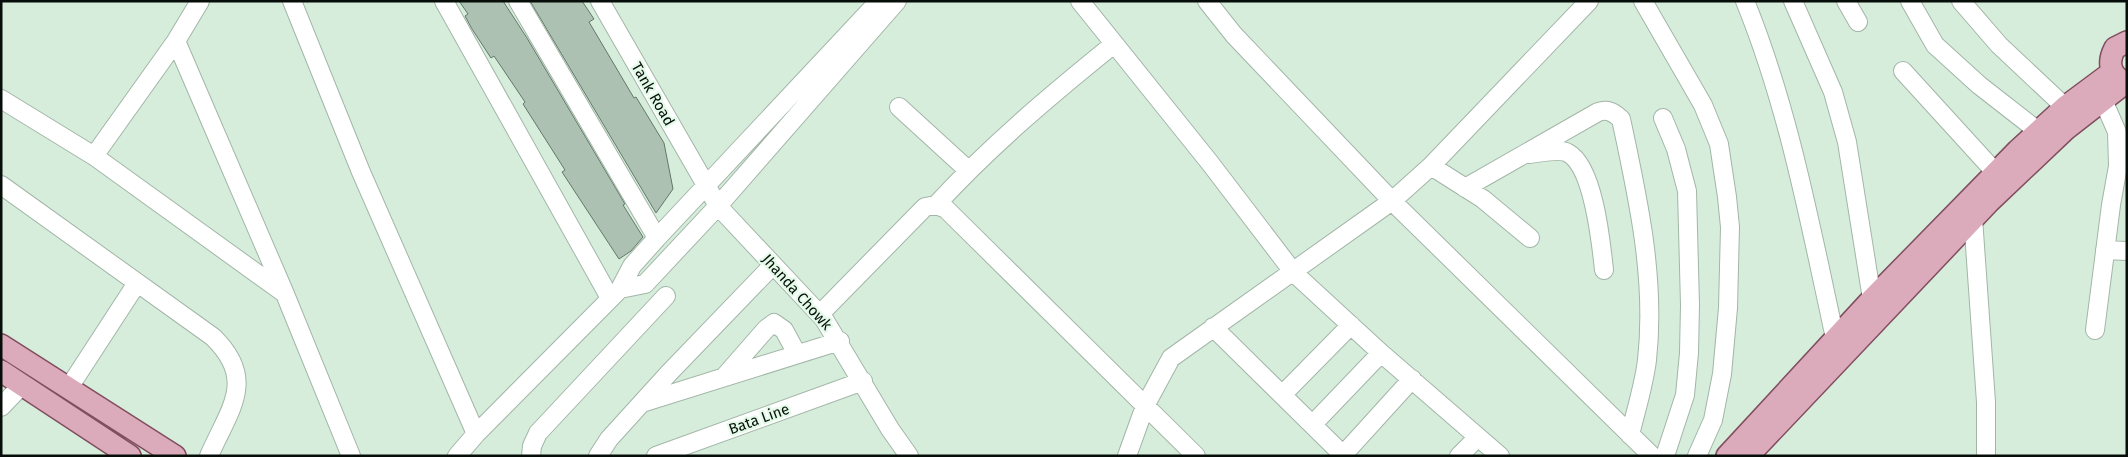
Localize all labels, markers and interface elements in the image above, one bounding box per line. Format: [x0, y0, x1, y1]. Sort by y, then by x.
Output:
street label: Tank Road [628, 59, 678, 129]
street label: Jhanda Chowk [758, 250, 836, 334]
street label: Bata Line [726, 400, 792, 438]

